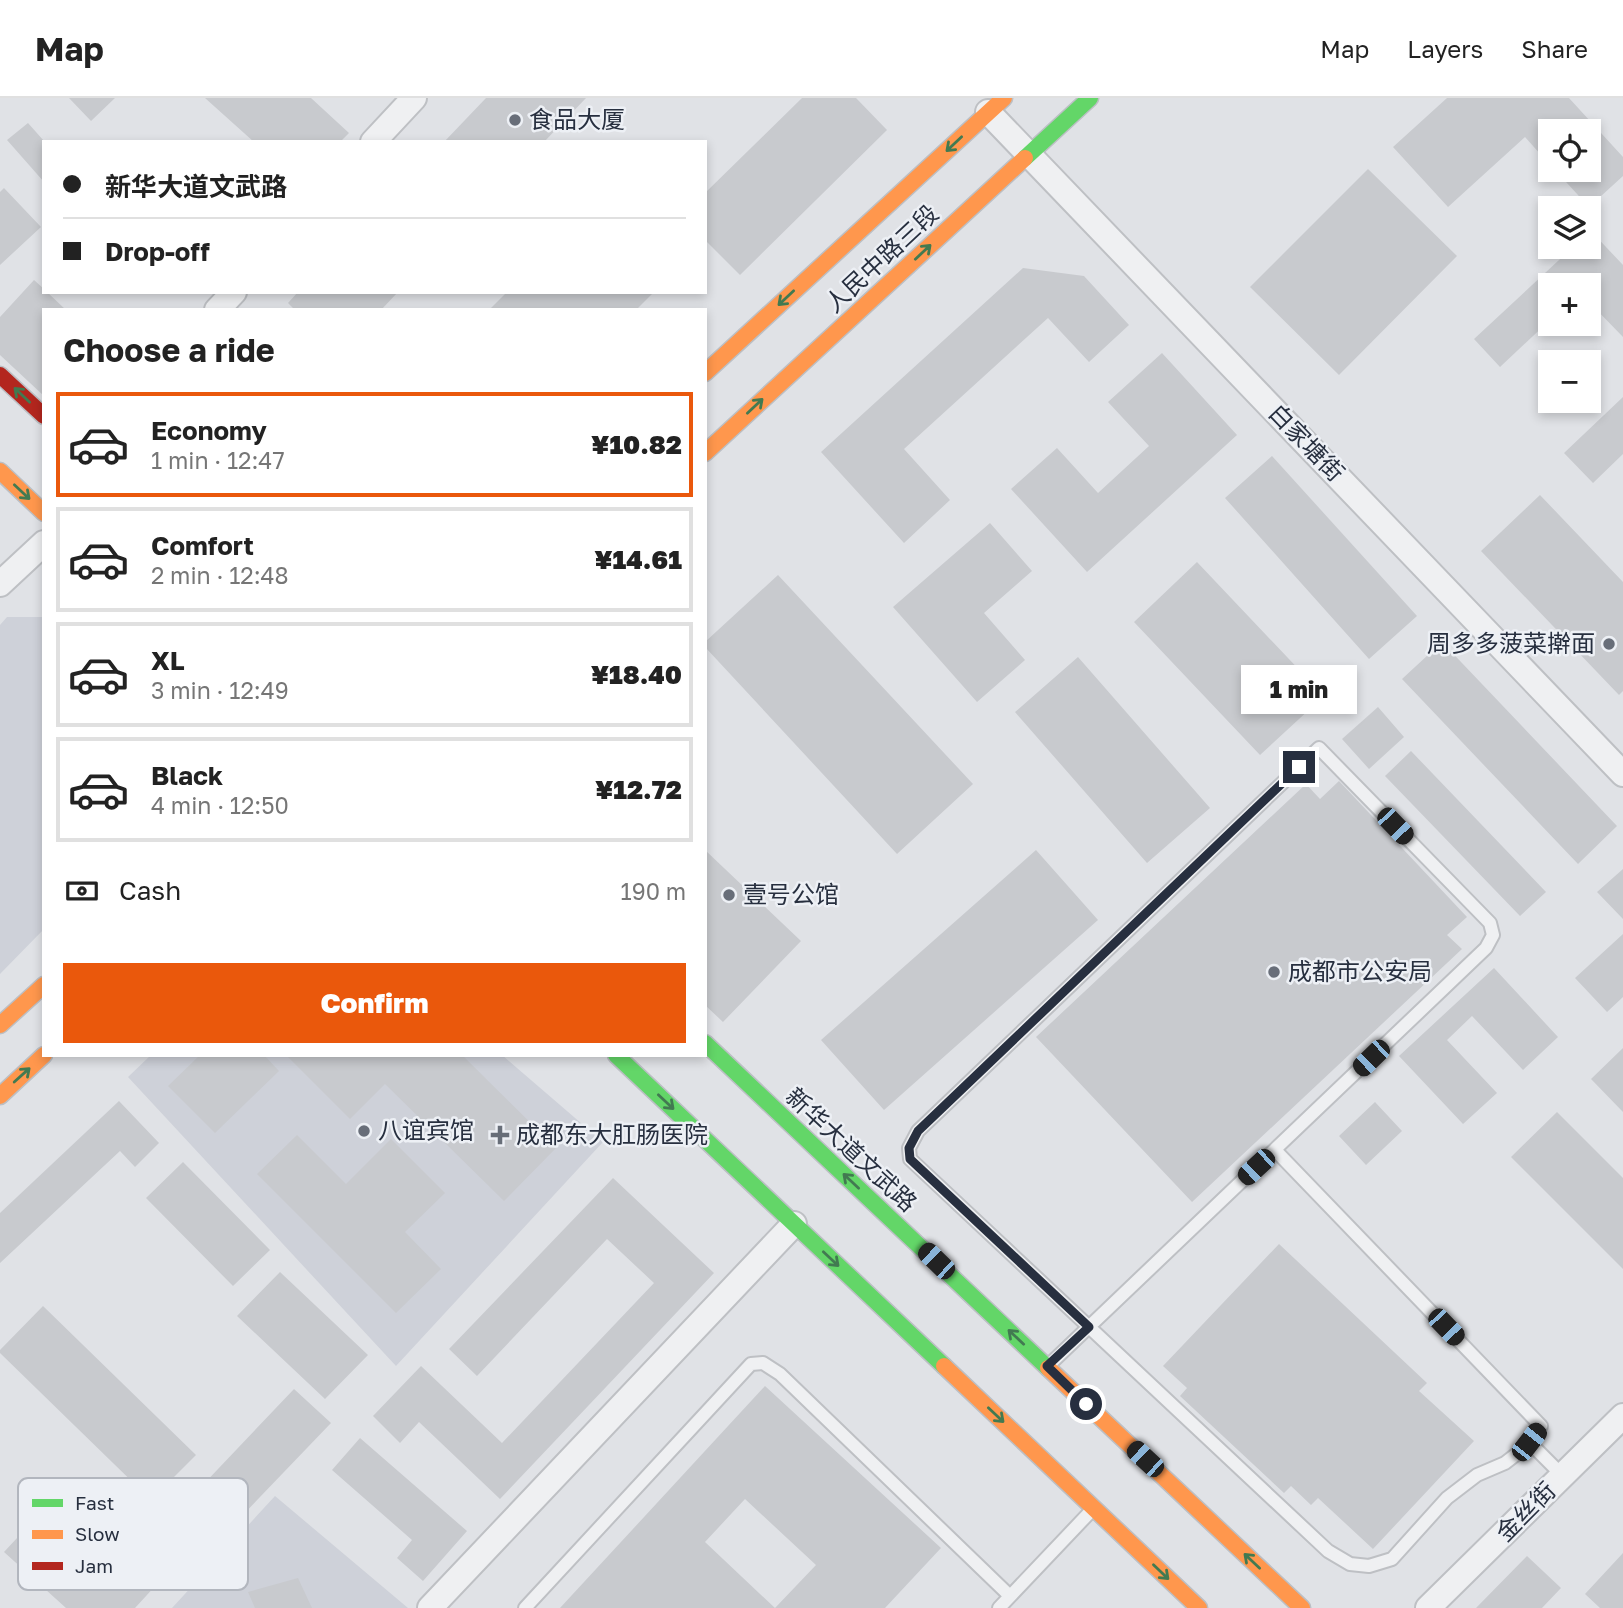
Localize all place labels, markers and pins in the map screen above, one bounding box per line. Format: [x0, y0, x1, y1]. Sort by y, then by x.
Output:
place label: 食品大厦 [529, 104, 625, 133]
marker: 食品大厦 [507, 112, 523, 128]
place label: 周多多菠菜擀面 [1427, 628, 1595, 657]
marker: 周多多菠菜擀面 [1601, 636, 1617, 652]
place label: 壹号公馆 [743, 879, 839, 908]
marker: 壹号公馆 [721, 887, 737, 903]
place label: 成都市公安局 [1288, 956, 1432, 985]
marker: 成都市公安局 [1266, 964, 1282, 980]
place label: 八谊宾馆 [378, 1115, 474, 1144]
place label: 成都东大肛肠医院 [516, 1119, 708, 1148]
marker: 八谊宾馆 [356, 1123, 372, 1139]
marker: 成都东大肛肠医院 [490, 1125, 510, 1145]

